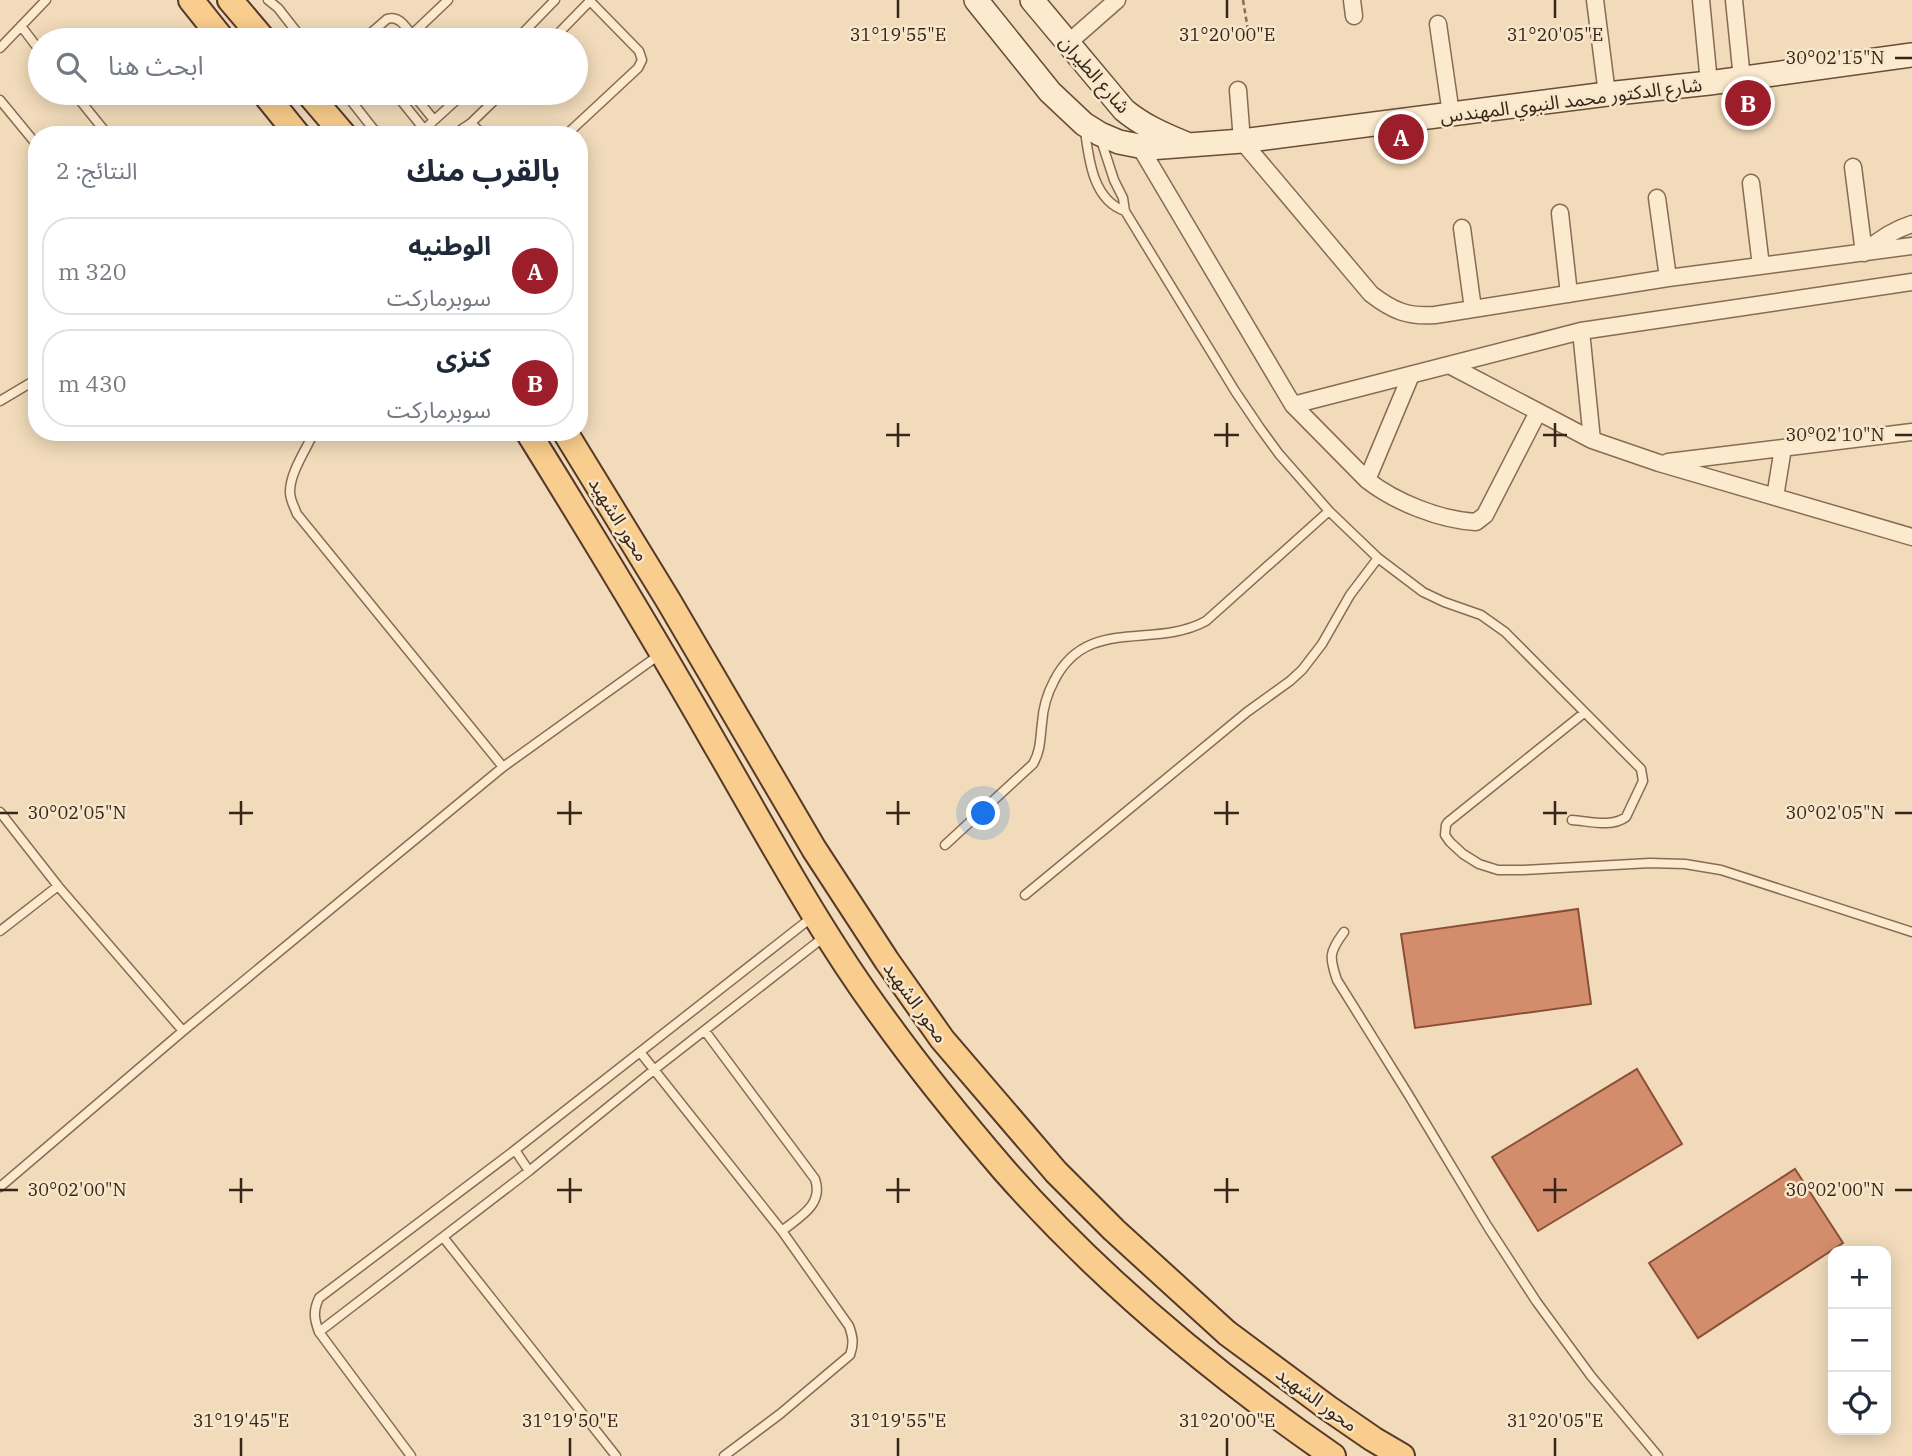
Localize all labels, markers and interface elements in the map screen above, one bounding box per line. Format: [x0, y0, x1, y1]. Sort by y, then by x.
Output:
text: 31°19'55"E [850, 23, 946, 46]
text: 31°20'00"E [1179, 23, 1275, 46]
text: 31°20'05"E [1507, 23, 1603, 46]
search box [28, 28, 588, 105]
street label: شارع الطيران [1053, 30, 1136, 119]
text: 30°02'15"N [1786, 46, 1885, 69]
icon: search [52, 48, 90, 86]
text: ابحث هنا [108, 48, 204, 82]
street label: شارع الدكتور محمد النبوي المهندس [1439, 72, 1704, 131]
pin: B [1725, 77, 1771, 129]
pin: A [1378, 111, 1424, 163]
text: بالقرب منك [407, 150, 560, 189]
text: النتائج: 2 [56, 155, 138, 185]
text: الوطنيه [408, 228, 491, 262]
text: 320 m [58, 256, 127, 286]
text: A [527, 256, 543, 286]
text: سوبرماركت [387, 282, 491, 312]
text: كنزى [436, 340, 491, 374]
text: 430 m [58, 368, 127, 398]
text: B [527, 368, 543, 398]
text: سوبرماركت [387, 394, 491, 424]
text: 30°02'10"N [1786, 423, 1885, 446]
street label: محور الشهيد [584, 472, 654, 566]
your location [966, 796, 1000, 830]
text: 30°02'05"N [28, 801, 127, 824]
text: 30°02'05"N [1786, 801, 1885, 824]
street label: محور الشهيد [878, 957, 954, 1047]
text: 30°02'00"N [28, 1178, 127, 1201]
text: 30°02'00"N [1786, 1178, 1885, 1201]
map controls [1828, 1246, 1891, 1435]
button: + [1828, 1246, 1891, 1309]
button: − [1828, 1309, 1891, 1372]
street label: محور الشهيد [1272, 1361, 1362, 1437]
button: locate [1828, 1372, 1891, 1435]
text: 31°19'45"E [193, 1409, 289, 1432]
text: 31°19'50"E [522, 1409, 618, 1432]
text: 31°19'55"E [850, 1409, 946, 1432]
text: 31°20'00"E [1179, 1409, 1275, 1432]
text: 31°20'05"E [1507, 1409, 1603, 1432]

